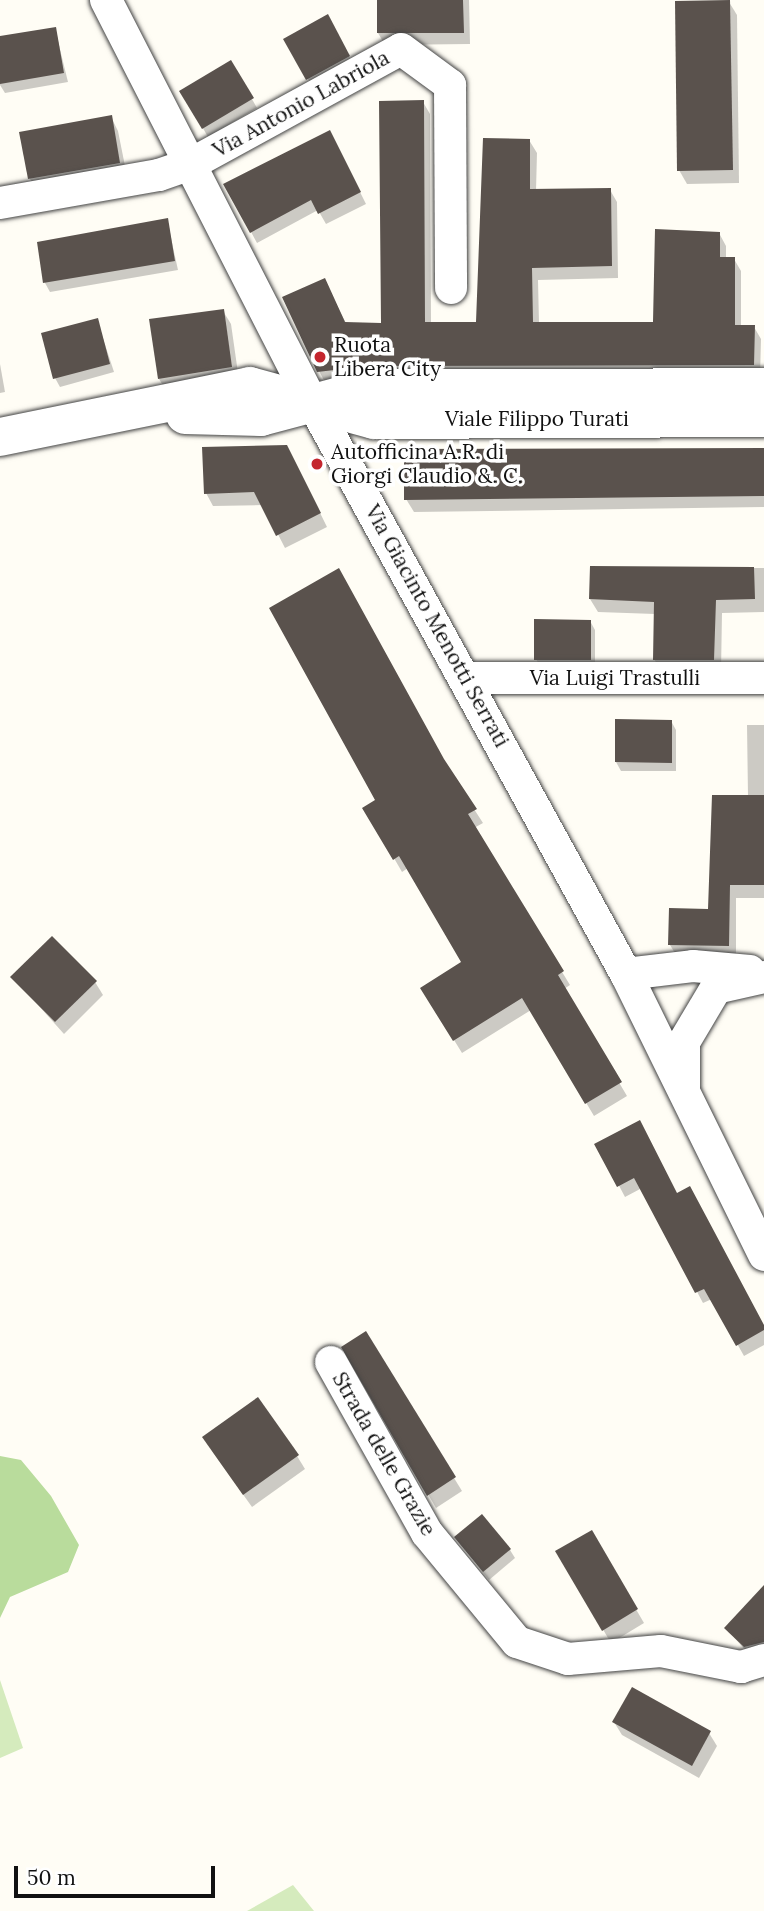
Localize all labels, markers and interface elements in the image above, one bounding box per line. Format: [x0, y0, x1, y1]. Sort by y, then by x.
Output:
street label: Via Antonio Labriola [208, 45, 394, 163]
place label: Ruota Libera City [334, 332, 441, 382]
marker: Ruota Libera City [312, 349, 328, 365]
street label: Viale Filippo Turati [445, 406, 629, 432]
place label: Autofficina A.R. di Giorgi Claudio &. C. [331, 439, 523, 489]
marker: Autofficina A.R. di Giorgi Claudio &. C. [309, 456, 325, 472]
street label: Via Giacinto Menotti Serrati [360, 500, 514, 752]
street label: Via Luigi Trastulli [530, 665, 700, 691]
street label: Strada delle Grazie [327, 1368, 441, 1540]
scale bar [18, 1852, 219, 1896]
text: 50 m [27, 1864, 76, 1891]

